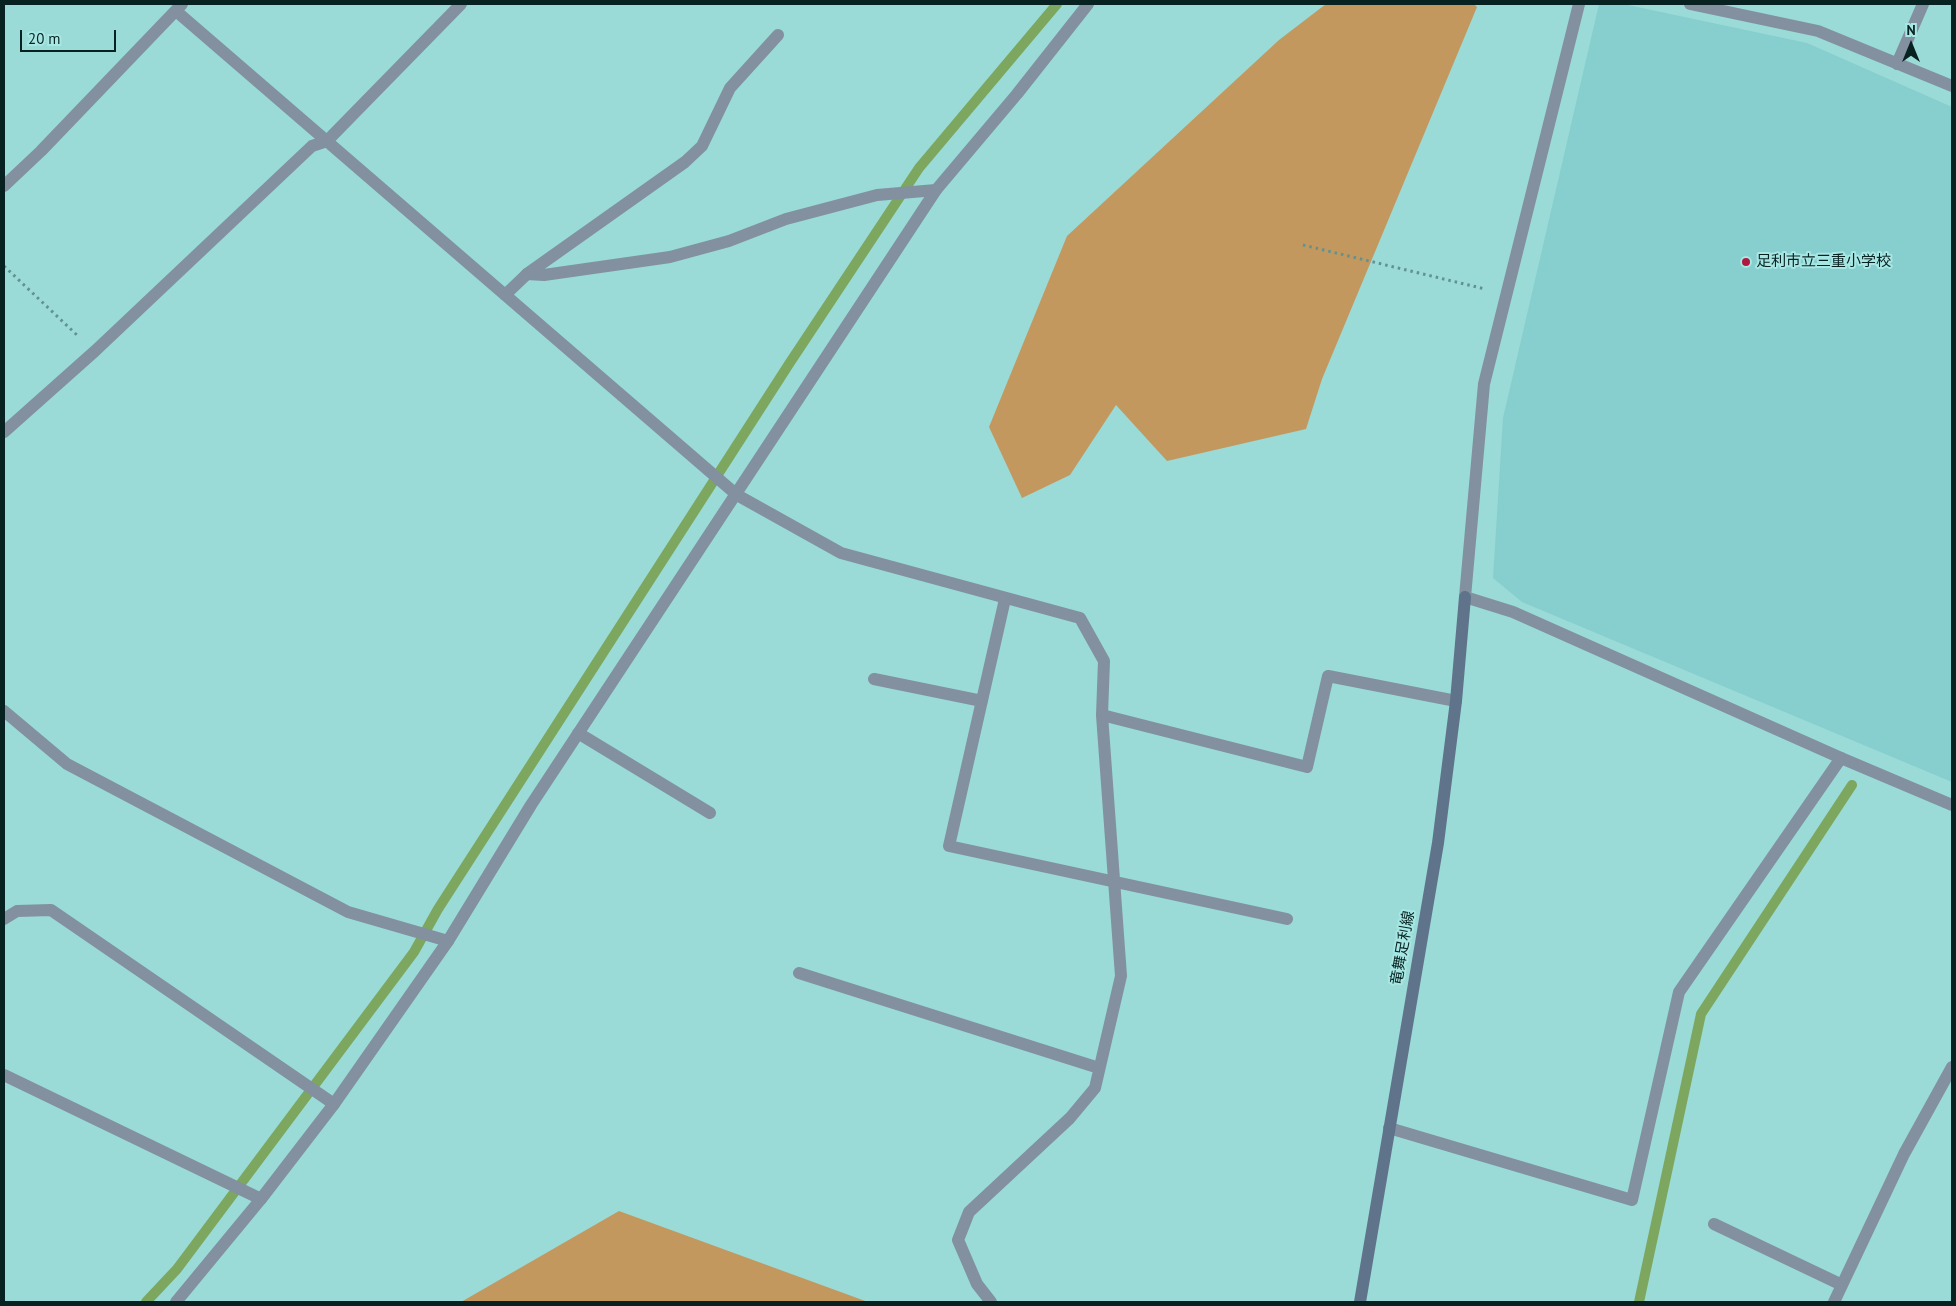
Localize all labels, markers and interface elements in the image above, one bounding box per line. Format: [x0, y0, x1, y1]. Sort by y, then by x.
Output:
scale bar [22, 20, 119, 52]
north arrow [1886, 20, 1936, 70]
text: N [1906, 21, 1916, 39]
text: 20 m [28, 29, 61, 48]
place label: 足利市立三重小学校 [1756, 253, 1891, 271]
marker: 足利市立三重小学校 [1740, 256, 1752, 268]
street label: 竜舞足利線 [1388, 910, 1418, 986]

